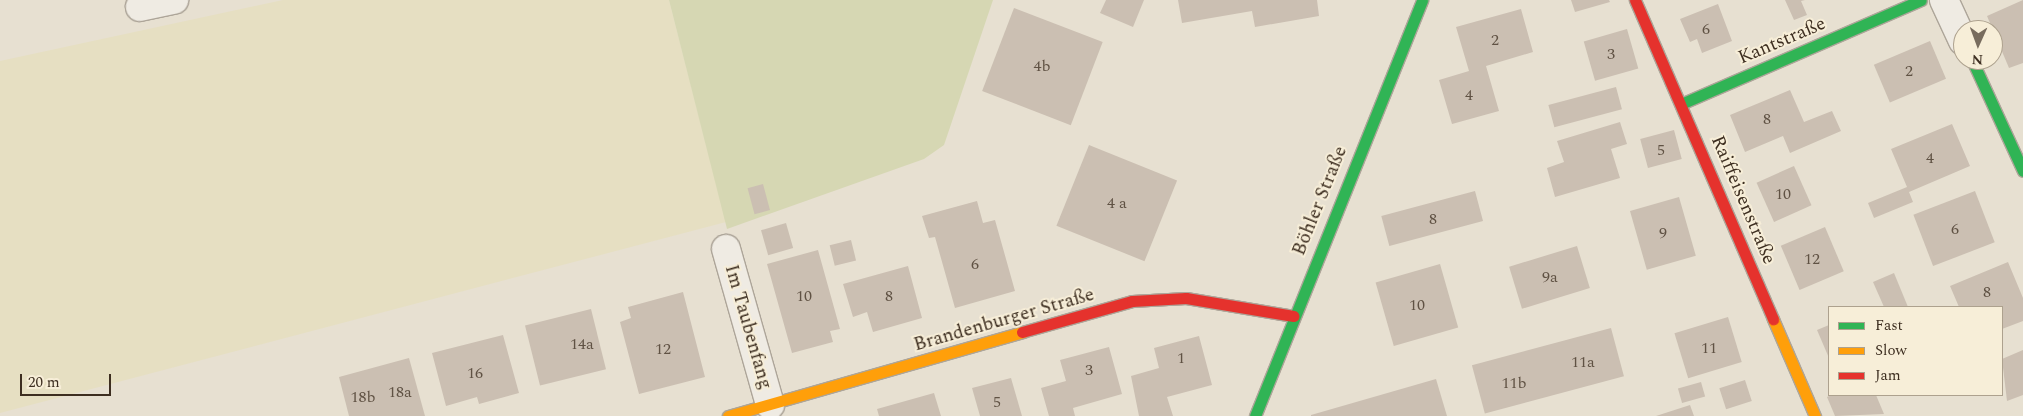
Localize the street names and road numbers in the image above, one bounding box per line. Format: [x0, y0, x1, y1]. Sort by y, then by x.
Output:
street label: Kantstraße [1735, 12, 1829, 70]
street label: Raiffeisenstraße [1706, 132, 1780, 268]
street label: Böhler Straße [1288, 143, 1352, 259]
street label: Im Taubenfang [719, 262, 777, 392]
street label: Brandenburger Straße [911, 283, 1097, 357]

